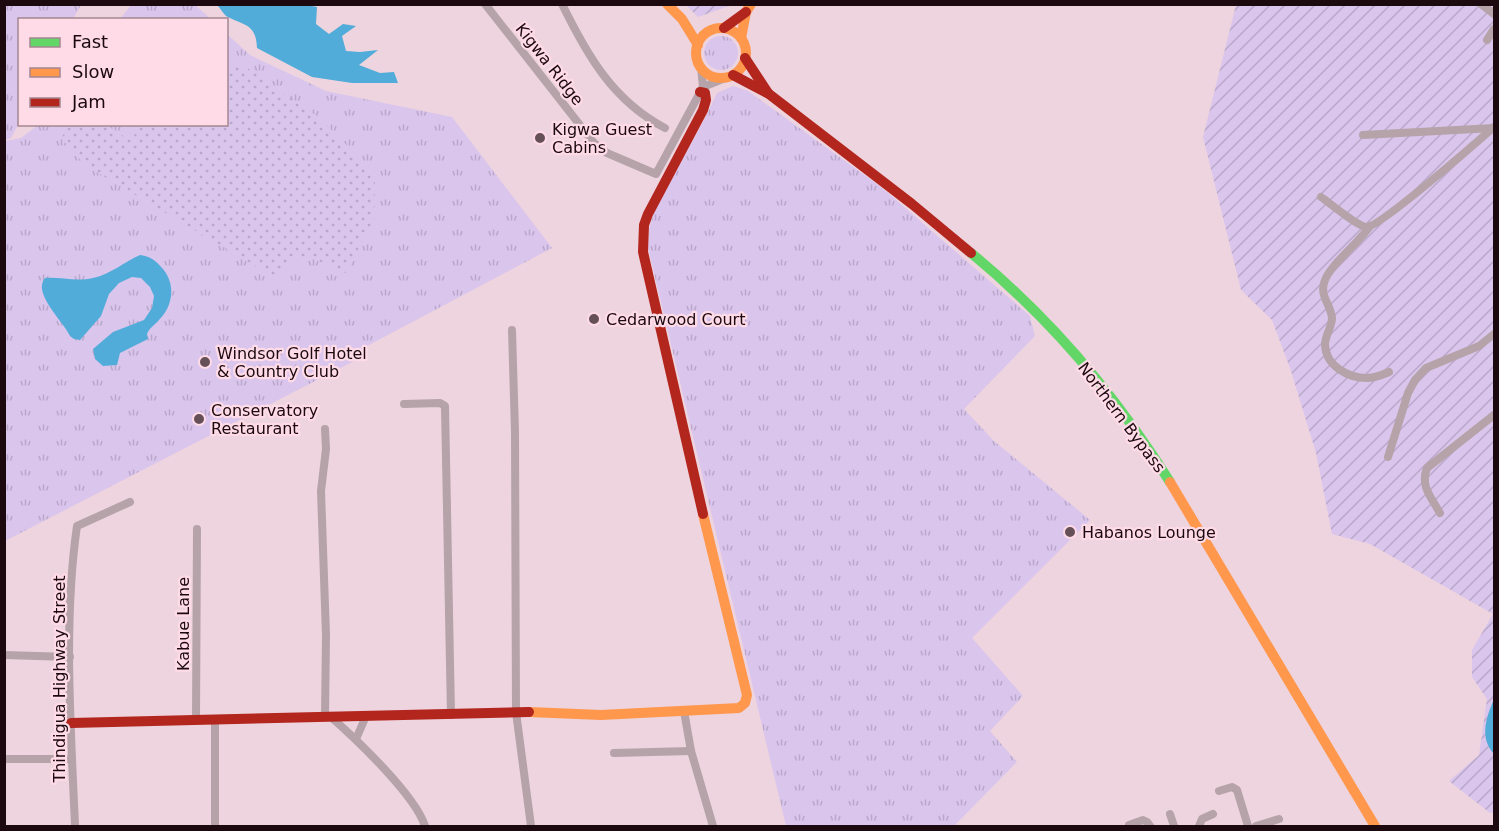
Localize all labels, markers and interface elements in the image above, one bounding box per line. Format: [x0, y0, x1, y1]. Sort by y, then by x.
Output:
legend [18, 18, 228, 126]
street label: Kigwa Ridge [512, 20, 588, 109]
text: Fast [72, 31, 108, 52]
text: Slow [72, 61, 114, 82]
text: Jam [71, 91, 106, 112]
place label: Kigwa Guest Cabins [552, 120, 652, 157]
marker: Kigwa Guest Cabins [533, 131, 547, 145]
place label: Cedarwood Court [606, 310, 745, 329]
marker: Cedarwood Court [587, 312, 601, 326]
place label: Windsor Golf Hotel & Country Club [217, 344, 367, 381]
marker: Windsor Golf Hotel & Country Club [198, 355, 212, 369]
street label: Northern Bypass [1074, 358, 1169, 476]
place label: Conservatory Restaurant [211, 401, 318, 438]
marker: Conservatory Restaurant [192, 412, 206, 426]
place label: Habanos Lounge [1082, 523, 1216, 542]
marker: Habanos Lounge [1063, 525, 1077, 539]
street label: Thindigua Highway Street [50, 575, 69, 784]
street label: Kabue Lane [174, 577, 193, 671]

